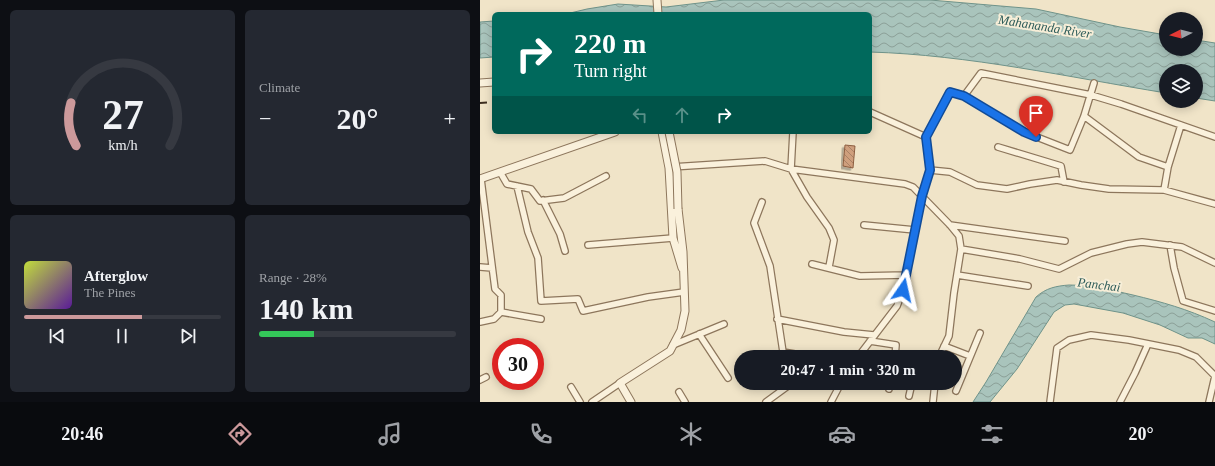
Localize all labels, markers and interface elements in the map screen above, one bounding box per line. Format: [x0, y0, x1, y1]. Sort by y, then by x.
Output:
water label: Mahananda River [996, 12, 1094, 41]
north arrow [1159, 12, 1203, 56]
map controls [1159, 12, 1203, 108]
icon: right [508, 28, 560, 80]
text: 220 m [574, 28, 646, 59]
text: Turn right [574, 61, 647, 81]
button: layers [1159, 64, 1203, 108]
text: Climate [259, 80, 300, 95]
text: 27 [102, 91, 143, 137]
pin [1019, 96, 1053, 137]
text: 20° [337, 102, 379, 135]
icon: arrive [1025, 102, 1047, 124]
icon: left [629, 104, 651, 126]
icon: ahead [671, 104, 693, 126]
icon: right [713, 104, 735, 126]
text: − [259, 106, 271, 131]
text: + [444, 106, 456, 131]
text: km/h [108, 136, 137, 152]
text: Afterglow [84, 268, 148, 284]
position arrow [882, 269, 924, 311]
text: Range · 28% [259, 270, 327, 285]
water label: Panchai [1076, 274, 1122, 295]
text: The Pines [84, 285, 136, 300]
text: 140 km [259, 292, 353, 325]
icon: previous [46, 325, 68, 347]
icon: pause [111, 325, 133, 347]
icon: next [177, 325, 199, 347]
speed limit sign: 30 [492, 338, 544, 390]
text: 20:47 · 1 min · 320 m [781, 362, 916, 378]
icon: directions [226, 420, 254, 448]
icon: music [376, 420, 404, 448]
icon: phone [527, 420, 555, 448]
icon: climate [677, 420, 705, 448]
icon: car [828, 420, 856, 448]
icon: filters [978, 420, 1006, 448]
text: 20:46 [61, 424, 103, 444]
text: 20° [1129, 424, 1154, 444]

